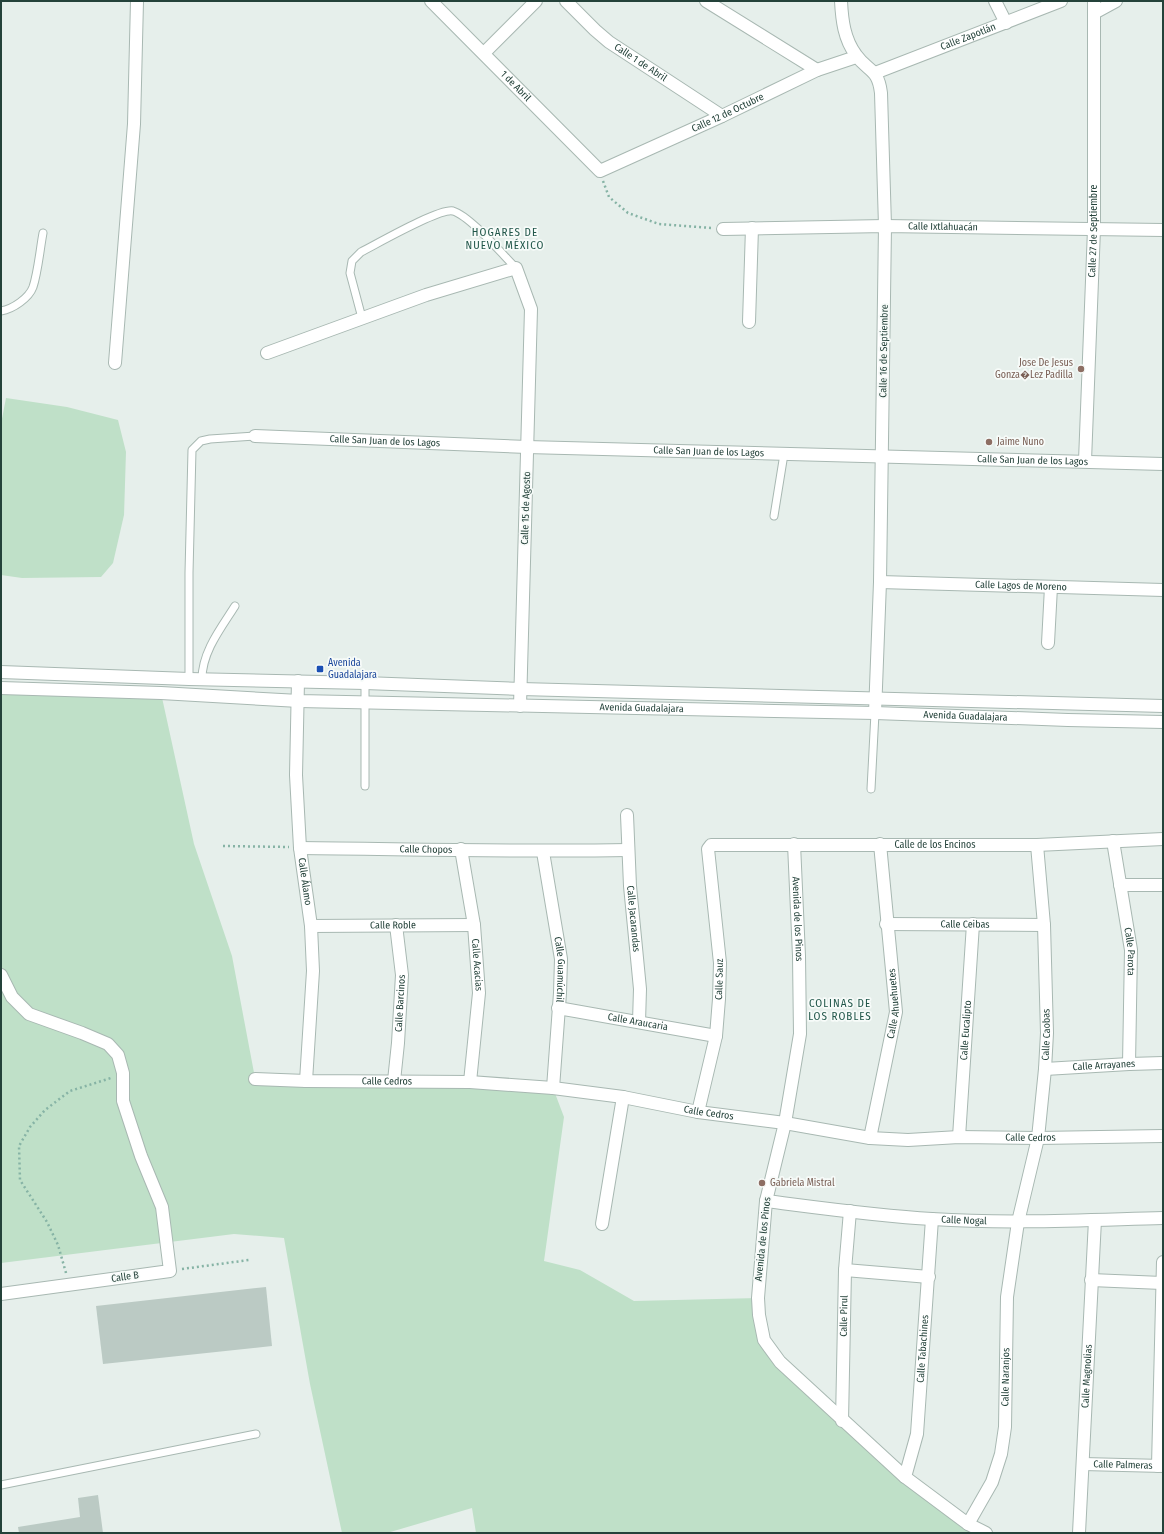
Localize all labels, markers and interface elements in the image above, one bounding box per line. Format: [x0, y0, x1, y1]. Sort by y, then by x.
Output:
street label: Calle Zapotlán [939, 21, 998, 53]
street label: Calle 1 de Abril [612, 41, 669, 84]
street label: 1 de Abril [498, 68, 534, 104]
street label: Calle 12 de Octubre [690, 91, 766, 135]
street label: Calle 27 de Septiembre [1086, 185, 1100, 278]
street label: Calle Ixtlahuacán [908, 220, 978, 233]
district label: HOGARES DE NUEVO MÉXICO [466, 226, 544, 252]
street label: Calle 16 de Septiembre [877, 304, 891, 398]
place label: Jose De Jesus Gonza�Lez Padilla [995, 357, 1073, 381]
marker: Jose De Jesus Gonza�Lez Padilla [1076, 364, 1086, 374]
street label: Calle San Juan de los Lagos [329, 433, 441, 449]
place label: Jaime Nuno [997, 436, 1044, 448]
marker: Jaime Nuno [984, 437, 994, 447]
street label: Calle San Juan de los Lagos [653, 444, 764, 459]
street label: Calle San Juan de los Lagos [977, 453, 1088, 468]
street label: Calle 15 de Agosto [519, 471, 533, 545]
street label: Calle Lagos de Moreno [975, 579, 1067, 593]
place label: Avenida Guadalajara [328, 657, 377, 681]
marker: Avenida Guadalajara [315, 664, 325, 674]
street label: Avenida Guadalajara [599, 701, 684, 715]
street label: Avenida Guadalajara [923, 709, 1008, 724]
street label: Calle de los Encinos [895, 839, 976, 851]
street label: Calle Chopos [399, 843, 452, 856]
street label: Calle Álamo [295, 857, 314, 906]
street label: Avenida de los Pinos [789, 876, 805, 961]
street label: Calle Jacarandas [624, 885, 642, 953]
street label: Calle Ceibas [940, 918, 990, 931]
street label: Calle Roble [370, 919, 416, 932]
street label: Calle Parota [1121, 927, 1137, 976]
street label: Calle Guamúchil [551, 936, 567, 1003]
street label: Calle Acacias [469, 938, 485, 991]
street label: Calle Sauz [713, 958, 726, 1000]
street label: Calle Ahuehuetes [885, 968, 902, 1040]
street label: Calle Barcinos [393, 974, 408, 1032]
district label: COLINAS DE LOS ROBLES [808, 997, 872, 1023]
street label: Calle Eucalipto [958, 1000, 974, 1061]
street label: Calle Caobas [1039, 1009, 1053, 1061]
street label: Calle Araucaria [607, 1011, 669, 1033]
street label: Calle Arrayanes [1072, 1058, 1135, 1073]
street label: Calle Cedros [362, 1075, 412, 1088]
street label: Calle Cedros [683, 1103, 734, 1122]
street label: Calle Cedros [1005, 1132, 1056, 1144]
place label: Gabriela Mistral [770, 1177, 835, 1189]
marker: Gabriela Mistral [757, 1178, 767, 1188]
street label: Avenida de los Pinos [753, 1196, 773, 1282]
street label: Calle Nogal [941, 1214, 987, 1227]
street label: Calle B [110, 1269, 140, 1285]
street label: Calle Pirul [838, 1295, 851, 1337]
street label: Calle Tabachines [915, 1314, 931, 1383]
street label: Calle Magnolias [1079, 1344, 1095, 1408]
street label: Calle Naranjos [999, 1348, 1012, 1407]
street label: Calle Palmeras [1093, 1458, 1153, 1472]

